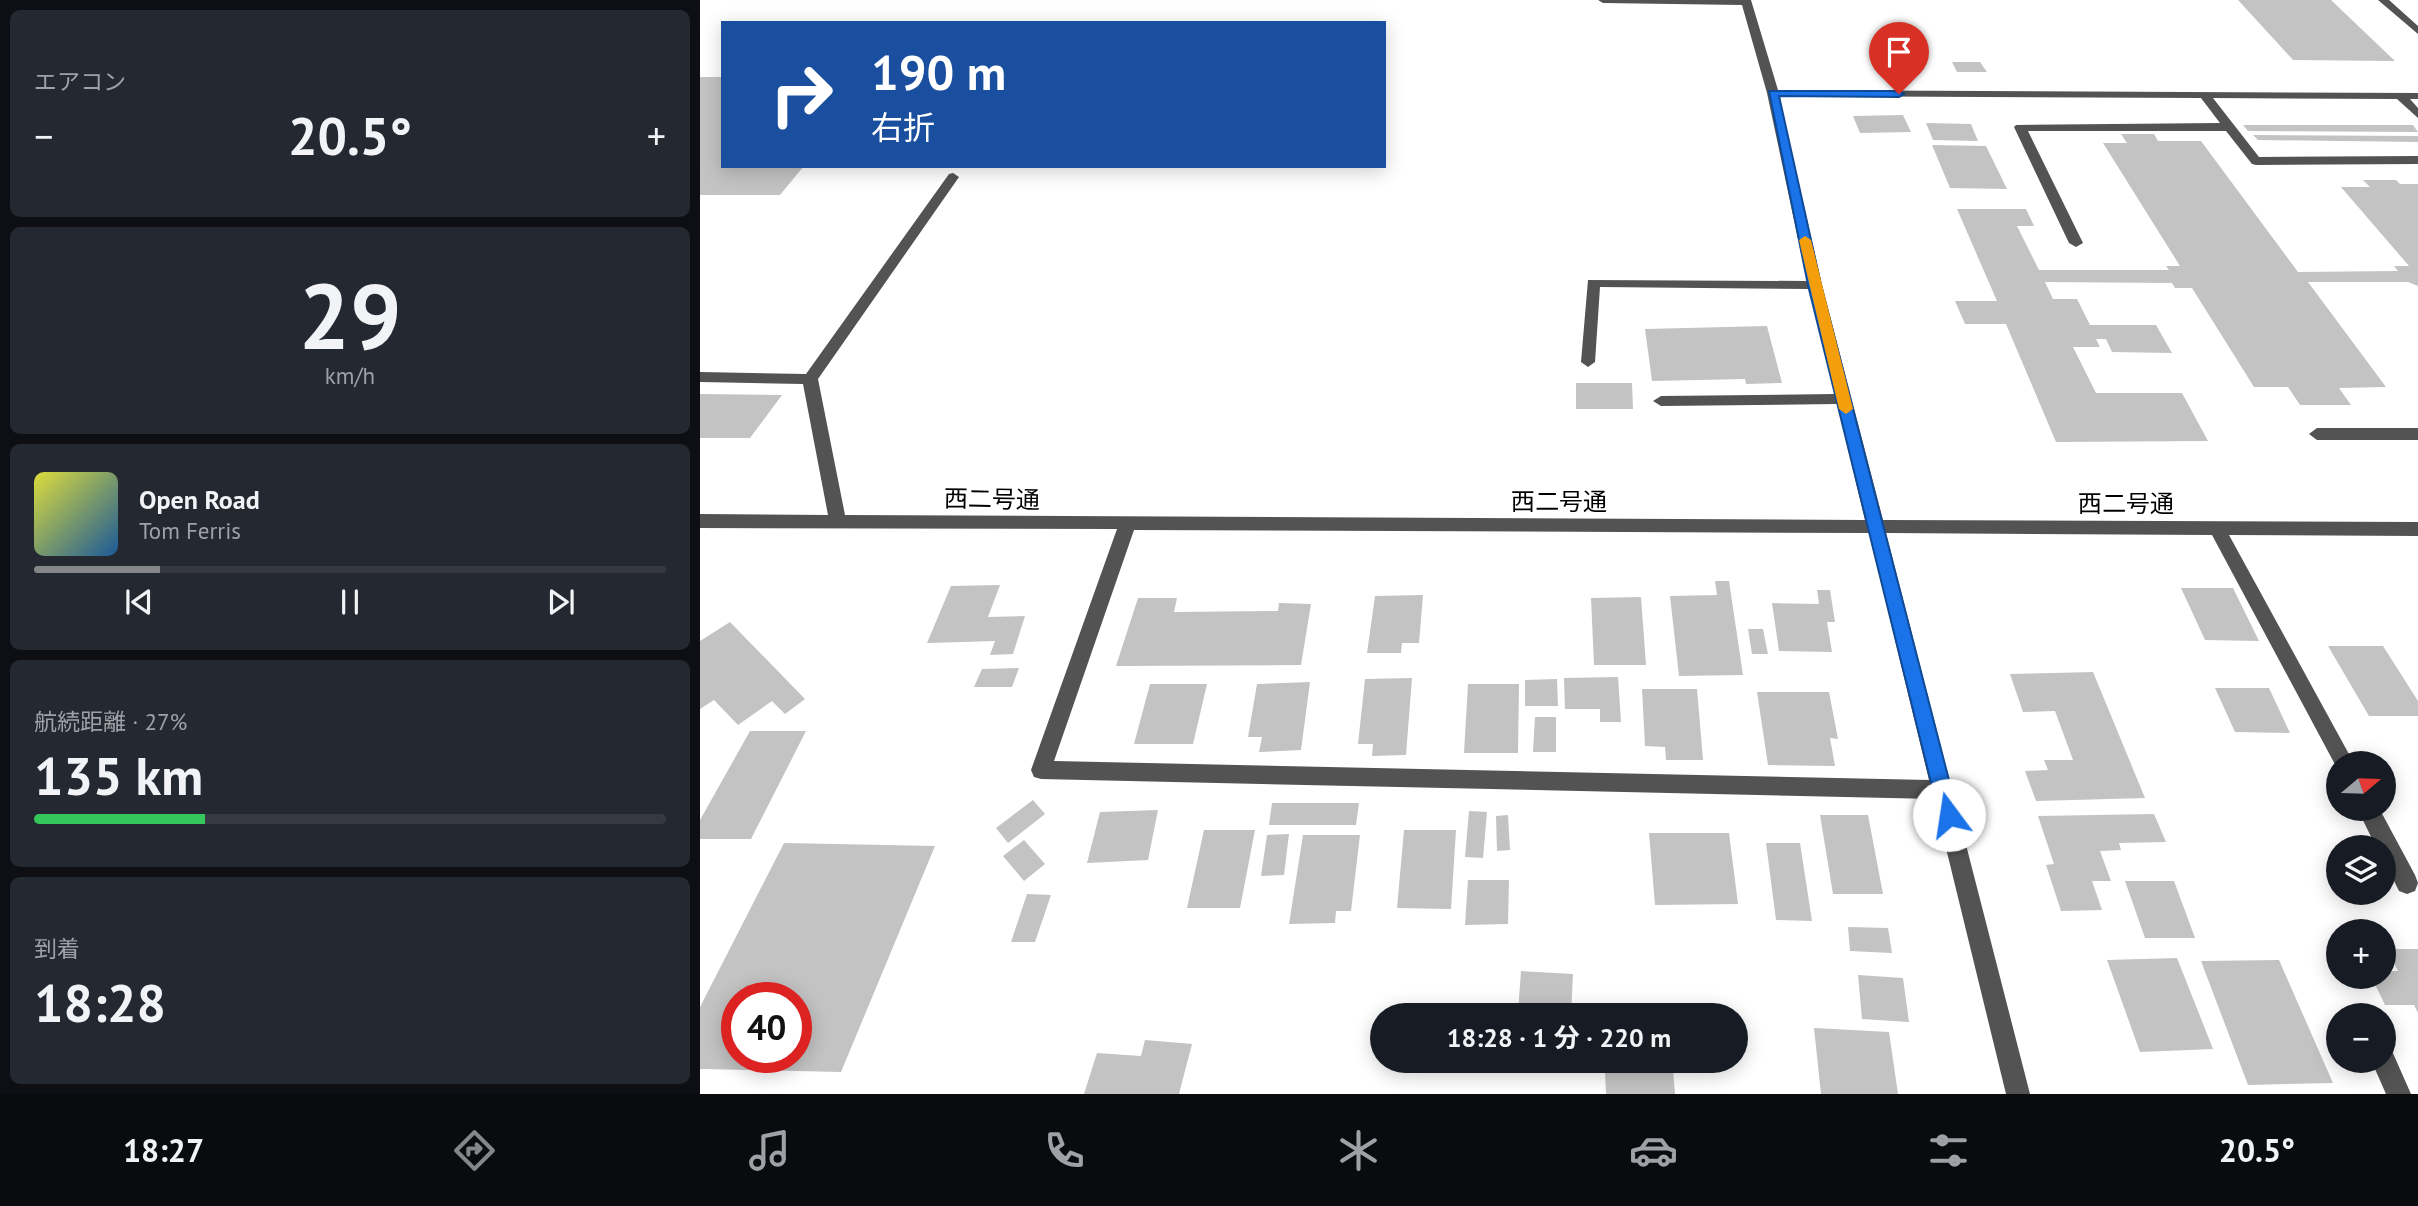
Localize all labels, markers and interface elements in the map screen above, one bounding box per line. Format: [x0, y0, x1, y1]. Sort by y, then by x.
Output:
pin [1869, 22, 1929, 94]
icon: arrive [1880, 33, 1918, 71]
text: 190 m [871, 40, 1006, 104]
icon: right [756, 49, 847, 140]
text: エアコン [34, 67, 126, 96]
text: 20.5° [288, 102, 412, 169]
text: 右折 [871, 106, 935, 148]
text: − [34, 111, 53, 160]
text: + [647, 111, 666, 160]
text: 29 [298, 256, 402, 374]
text: km/h [325, 361, 375, 390]
text: Open Road [139, 483, 260, 516]
street label: 西二号通 [944, 483, 1040, 515]
street label: 西二号通 [1511, 486, 1607, 517]
street label: 西二号通 [2078, 488, 2174, 519]
text: Tom Ferris [139, 516, 241, 545]
icon: previous [120, 583, 158, 621]
icon: pause [331, 583, 369, 621]
icon: next [542, 583, 580, 621]
text: 航続距離 · 27% [34, 707, 187, 736]
text: 135 km [34, 742, 203, 809]
north arrow [2326, 751, 2396, 821]
map controls [2326, 751, 2396, 1073]
position arrow [1912, 778, 1986, 852]
button: layers [2326, 835, 2396, 905]
button: + [2326, 919, 2396, 989]
text: 到着 [34, 934, 80, 963]
text: 18:28 [34, 969, 166, 1036]
speed limit sign: 40 [721, 982, 812, 1073]
button: − [2326, 1003, 2396, 1073]
text: 18:28 · 1 分 · 220 m [1447, 1021, 1671, 1054]
icon: directions [450, 1126, 499, 1175]
icon: music [745, 1126, 794, 1175]
icon: phone [1040, 1126, 1089, 1175]
icon: climate [1334, 1126, 1383, 1175]
icon: car [1629, 1126, 1678, 1175]
icon: filters [1924, 1126, 1973, 1175]
text: 18:27 [123, 1129, 204, 1171]
text: 20.5° [2219, 1129, 2295, 1171]

